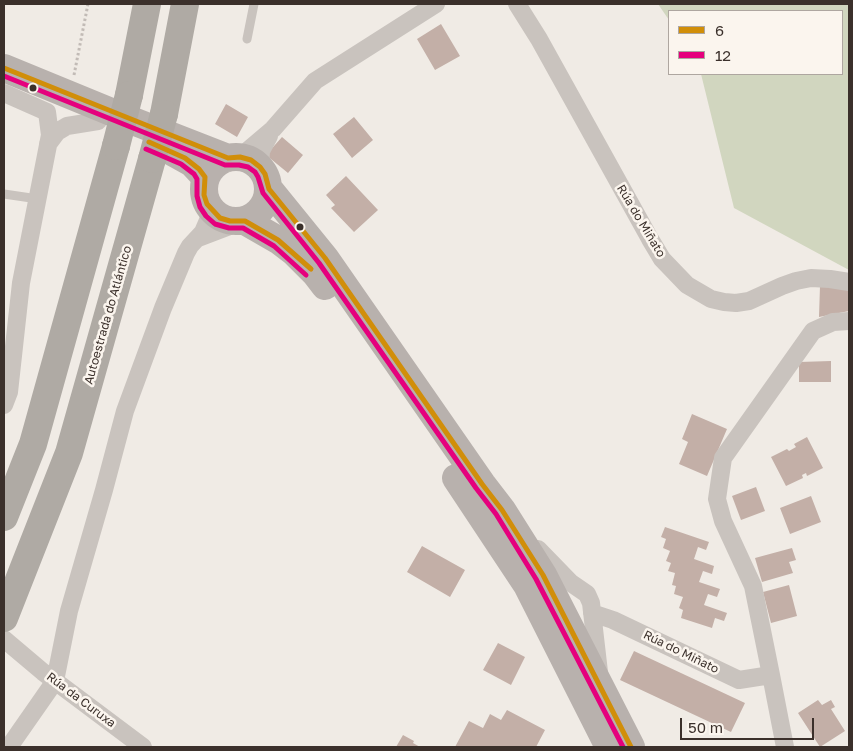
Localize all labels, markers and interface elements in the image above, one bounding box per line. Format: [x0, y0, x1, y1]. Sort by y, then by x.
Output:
legend [668, 10, 843, 75]
text: 6 [715, 21, 724, 39]
text: 12 [715, 46, 731, 64]
unlabelled marker [28, 83, 38, 93]
street label: Rúa do Miñato [614, 182, 668, 260]
unlabelled marker [295, 222, 305, 232]
street label: Autoestrada do Atlántico [81, 244, 135, 386]
street label: Rúa do Miñato [641, 628, 721, 676]
street label: Rúa da Curuxa [44, 669, 118, 731]
scale bar [683, 708, 817, 740]
text: 50 m [688, 718, 723, 736]

